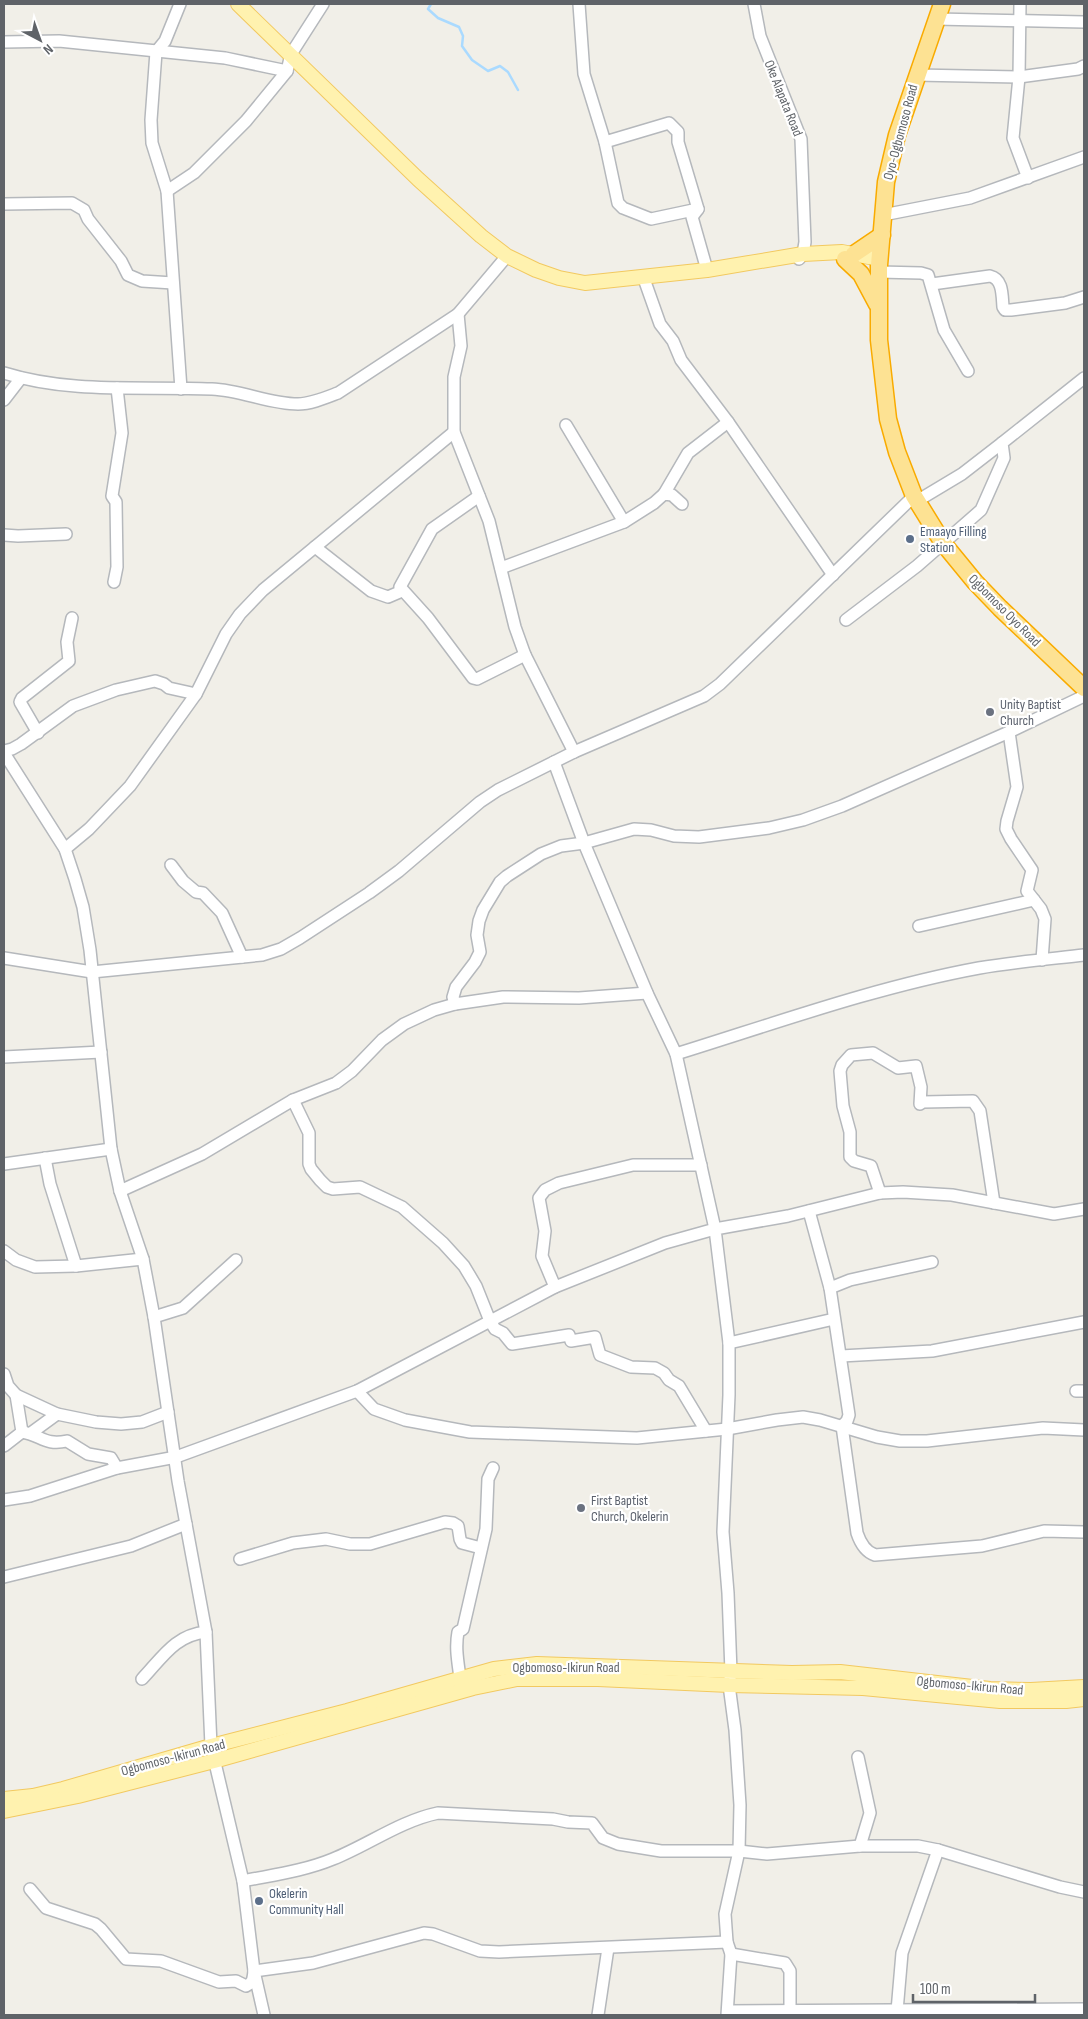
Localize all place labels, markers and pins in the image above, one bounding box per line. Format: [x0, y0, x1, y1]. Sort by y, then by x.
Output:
place label: Emaayo Filling Station [920, 523, 987, 556]
marker: Emaayo Filling Station [904, 533, 916, 545]
place label: Unity Baptist Church [1000, 696, 1061, 729]
marker: Unity Baptist Church [984, 706, 996, 718]
place label: First Baptist Church, Okelerin [591, 1492, 668, 1525]
marker: First Baptist Church, Okelerin [575, 1502, 587, 1514]
place label: Okelerin Community Hall [269, 1885, 344, 1918]
marker: Okelerin Community Hall [253, 1895, 265, 1907]

